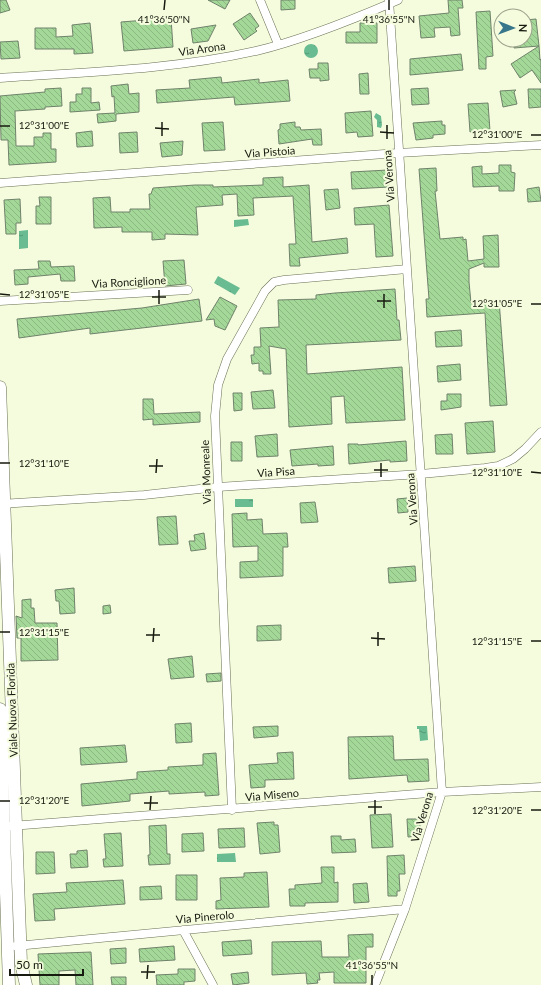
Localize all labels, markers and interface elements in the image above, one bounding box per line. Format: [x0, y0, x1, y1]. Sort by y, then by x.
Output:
north arrow [493, 8, 533, 48]
text: 41°36'50"N [138, 13, 190, 25]
text: 41°36'55"N [363, 13, 415, 25]
text: N [517, 24, 530, 33]
street label: Via Arona [178, 39, 226, 58]
text: 12°31'00"E [19, 119, 69, 131]
text: 12°31'00"E [472, 128, 522, 140]
street label: Via Pistoia [244, 143, 296, 160]
street label: Via Verona [380, 150, 397, 202]
street label: Via Ronciglione [92, 273, 167, 290]
text: 12°31'05"E [19, 288, 69, 300]
text: 12°31'05"E [472, 297, 522, 309]
street label: Via Monreale [198, 439, 213, 504]
text: 12°31'10"E [19, 457, 69, 469]
street label: Via Pisa [257, 464, 295, 479]
text: 12°31'10"E [472, 466, 522, 478]
street label: Via Verona [403, 473, 420, 525]
text: 12°31'15"E [19, 626, 69, 638]
text: 12°31'15"E [472, 635, 522, 647]
street label: Viale Nuova Florida [3, 663, 20, 757]
street label: Via Miseno [244, 786, 299, 803]
street label: Via Verona [408, 790, 435, 844]
text: 12°31'20"E [19, 794, 69, 806]
text: 12°31'20"E [472, 804, 522, 816]
street label: Via Pinerolo [175, 907, 235, 926]
scale bar [10, 951, 83, 977]
text: 50 m [16, 957, 43, 972]
text: 41°36'55"N [346, 959, 398, 971]

